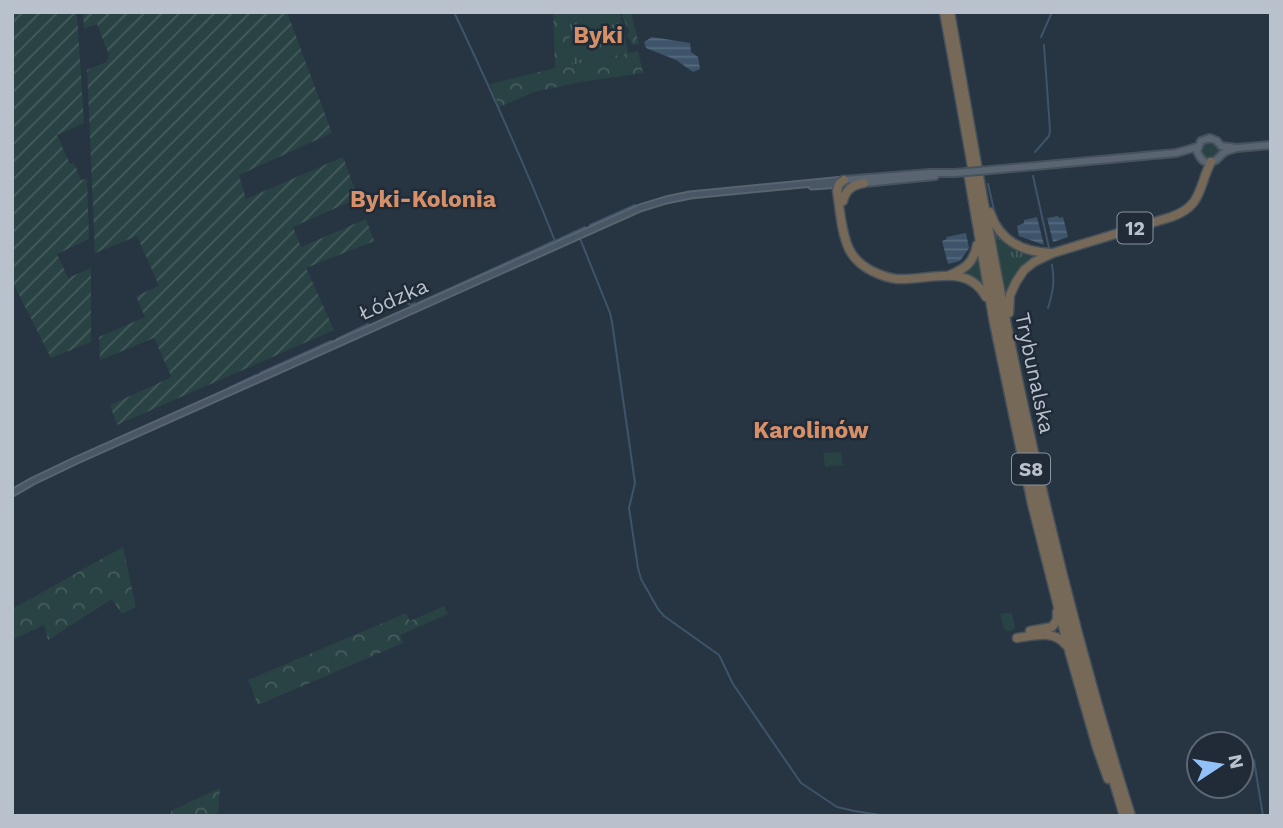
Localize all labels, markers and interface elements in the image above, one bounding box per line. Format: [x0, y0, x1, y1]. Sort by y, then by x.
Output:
district label: Byki [573, 22, 623, 49]
district label: Byki-Kolonia [350, 186, 497, 213]
road number: 12 [1118, 212, 1152, 244]
street label: Łódzka [354, 273, 432, 325]
street label: Trybunalska [1010, 310, 1060, 436]
district label: Karolinów [753, 417, 869, 444]
road number: S8 [1012, 454, 1050, 484]
north arrow [1185, 730, 1255, 800]
text: N [1223, 752, 1249, 771]

